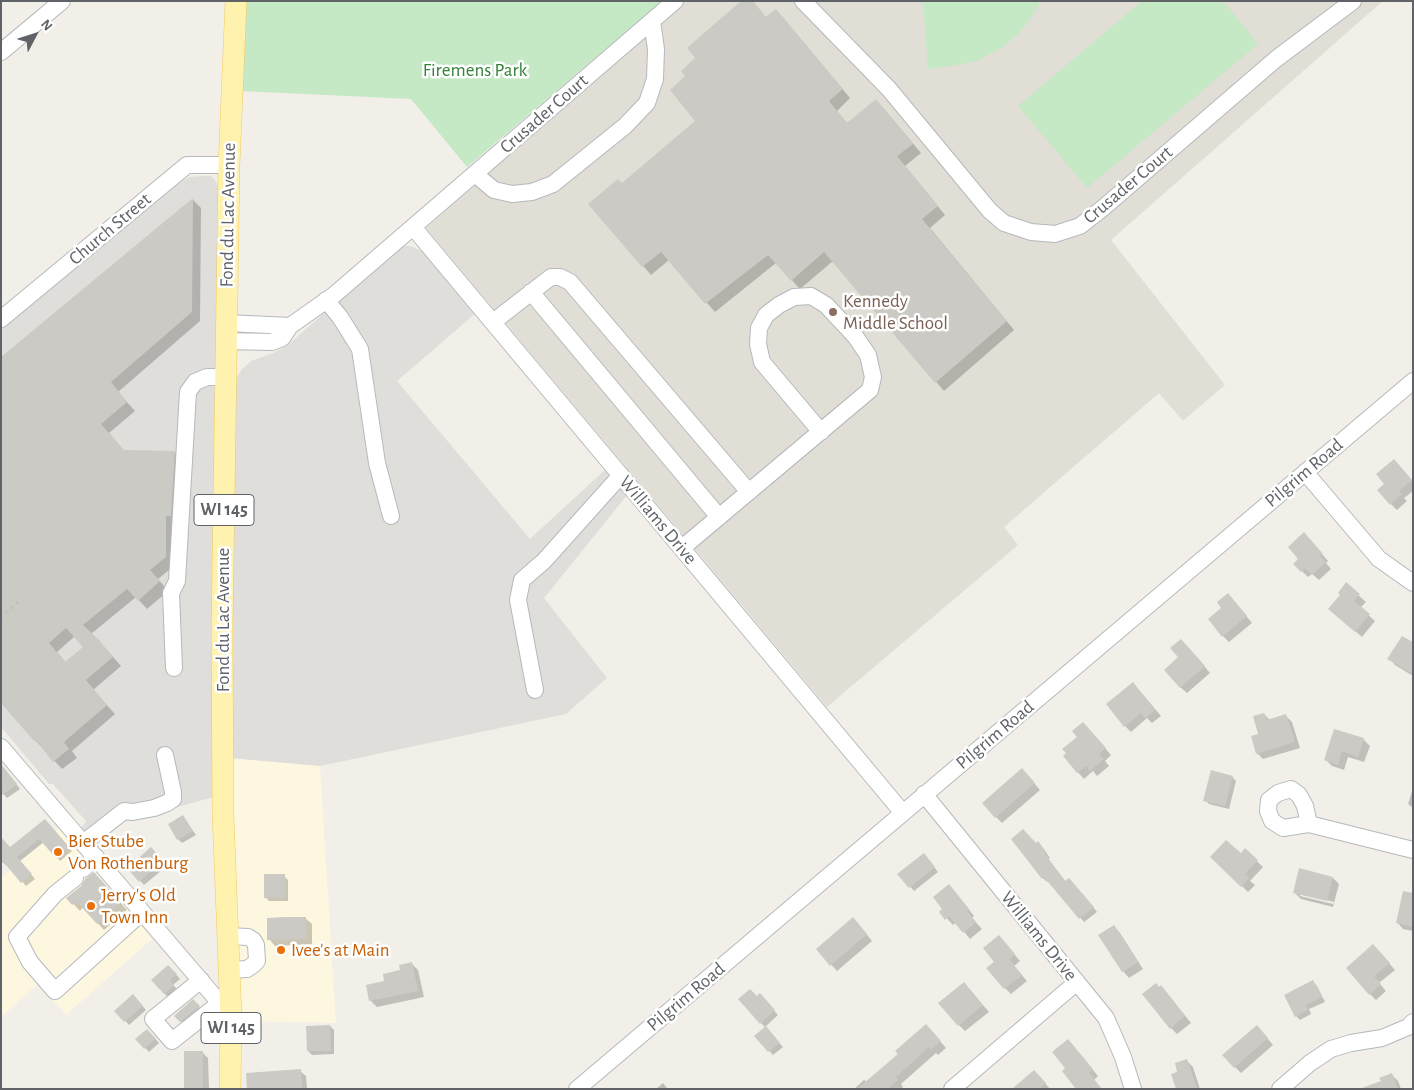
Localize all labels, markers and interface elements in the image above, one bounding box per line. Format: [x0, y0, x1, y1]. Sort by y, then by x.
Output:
north arrow [10, 10, 60, 60]
text: N [38, 17, 55, 34]
park label: Firemens Park [423, 59, 527, 81]
street label: Crusader Court [495, 69, 593, 159]
street label: Crusader Court [1079, 141, 1177, 229]
street label: Fond du Lac Avenue [215, 142, 241, 288]
street label: Church Street [64, 188, 156, 270]
place label: Kennedy Middle School [843, 290, 948, 334]
marker: Kennedy Middle School [827, 306, 839, 318]
street label: Pilgrim Road [1260, 434, 1348, 512]
street label: Williams Drive [614, 471, 702, 569]
road number: WI 145 [194, 494, 254, 526]
street label: Fond du Lac Avenue [212, 548, 234, 692]
street label: Pilgrim Road [951, 696, 1039, 774]
place label: Bier Stube Von Rothenburg [68, 830, 188, 874]
marker: Bier Stube Von Rothenburg [52, 846, 64, 858]
place label: Jerry's Old Town Inn [101, 884, 176, 928]
street label: Williams Drive [996, 886, 1082, 986]
marker: Jerry's Old Town Inn [85, 900, 97, 912]
place label: Ivee's at Main [291, 939, 390, 961]
marker: Ivee's at Main [275, 944, 287, 956]
street label: Pilgrim Road [642, 958, 730, 1036]
road number: WI 145 [201, 1012, 261, 1044]

